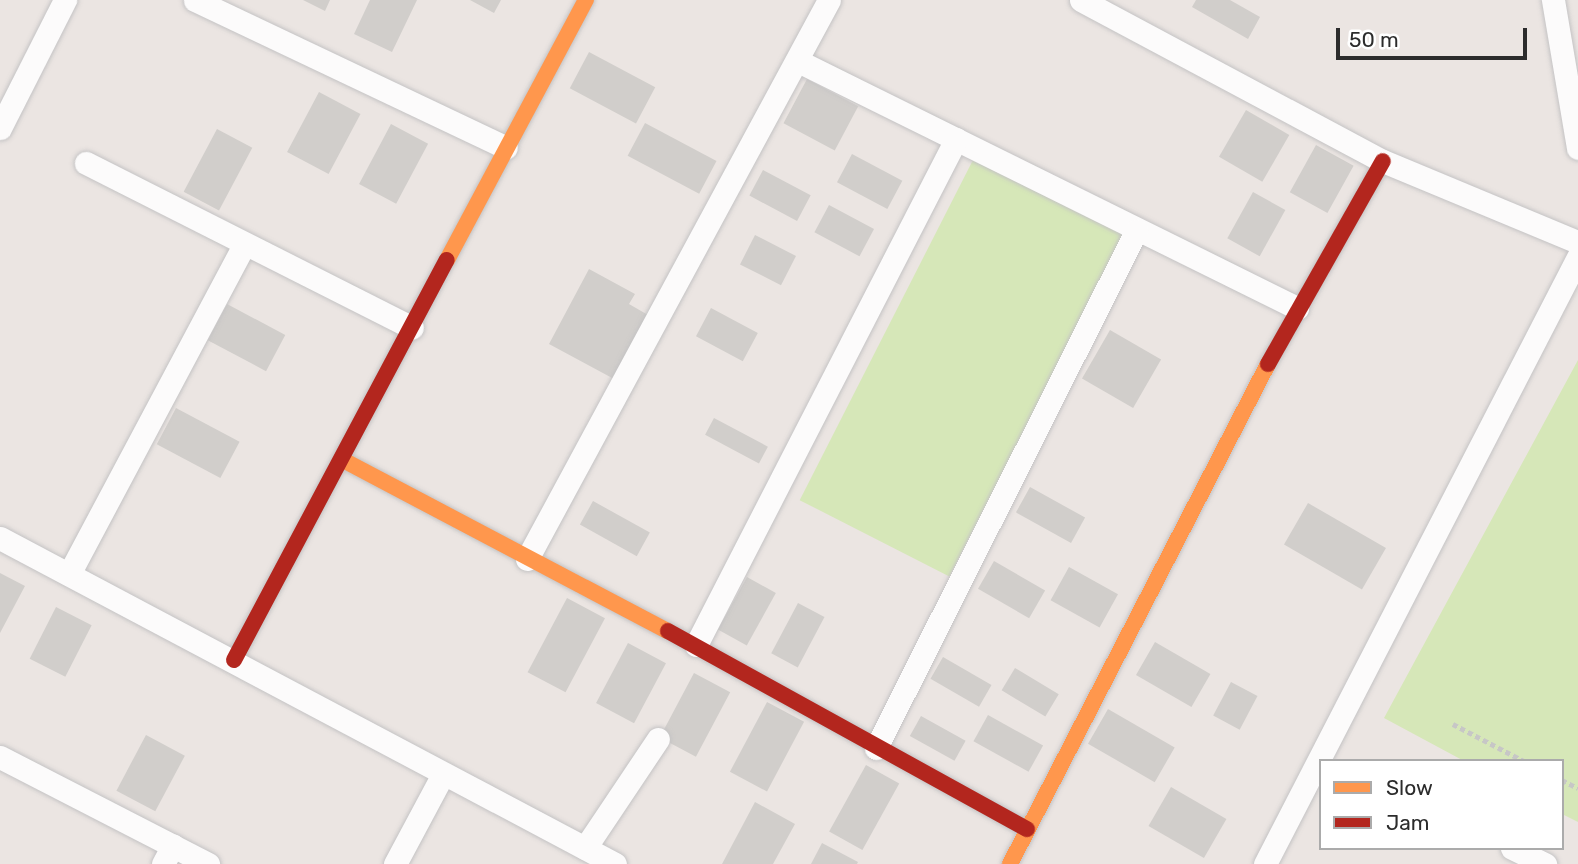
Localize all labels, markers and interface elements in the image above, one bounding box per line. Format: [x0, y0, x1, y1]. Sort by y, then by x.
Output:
scale bar [1340, 14, 1531, 58]
text: 50 m [1349, 27, 1399, 52]
legend [1319, 759, 1564, 850]
text: Slow [1386, 775, 1433, 800]
text: Jam [1386, 810, 1430, 835]

